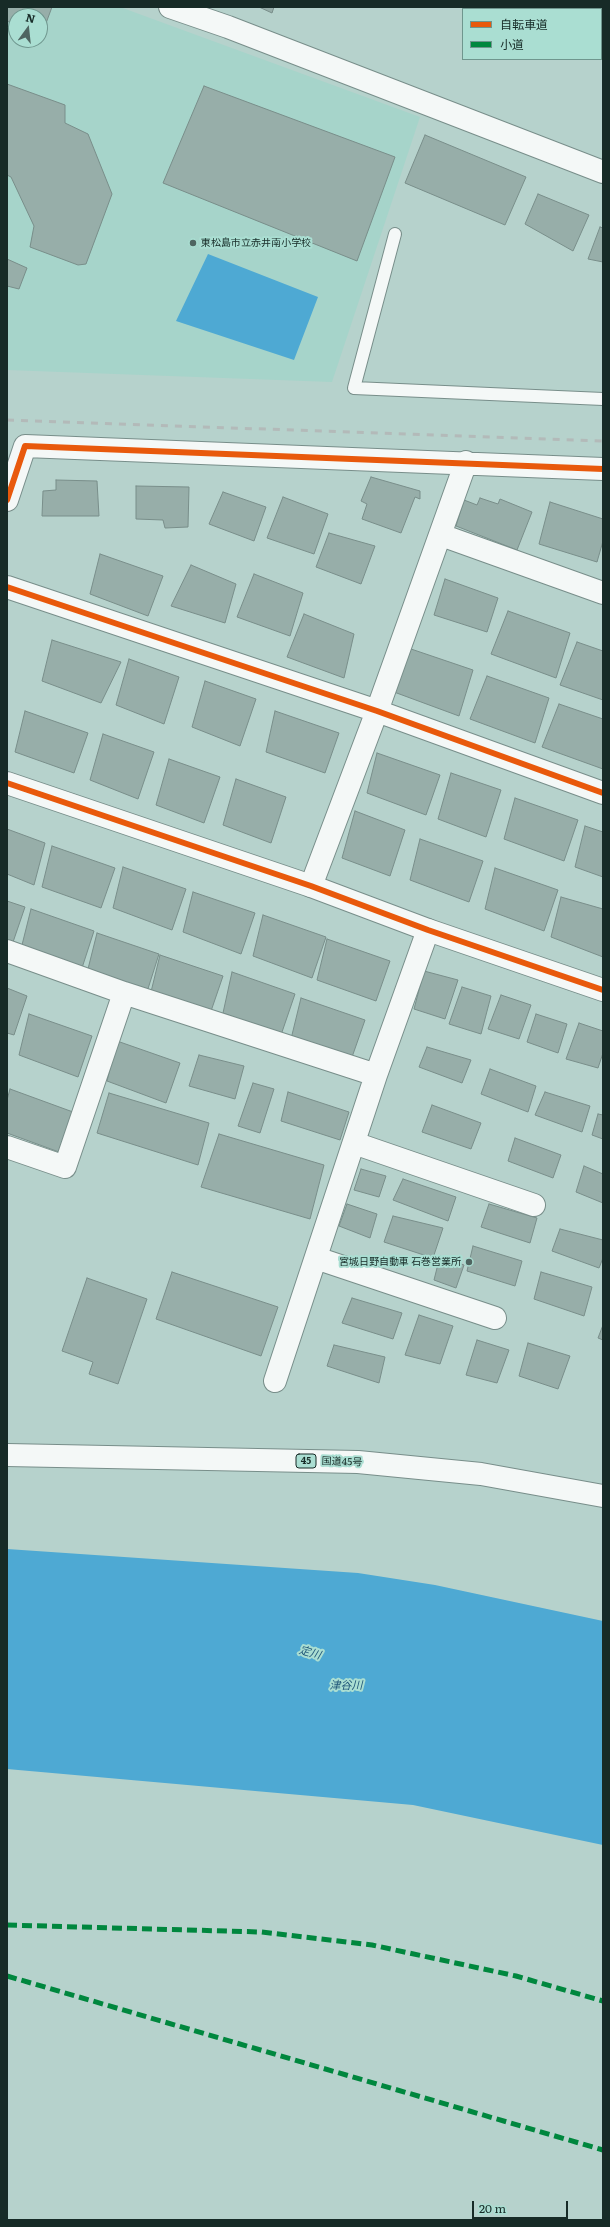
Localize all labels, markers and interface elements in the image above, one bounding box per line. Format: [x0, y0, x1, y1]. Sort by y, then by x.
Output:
north arrow [8, 8, 48, 48]
text: N [24, 8, 37, 26]
legend [462, 8, 602, 60]
text: 自転車道 [500, 15, 548, 33]
text: 小道 [500, 35, 524, 53]
place label: 東松島市立赤井南小学校 [201, 237, 311, 249]
marker: 東松島市立赤井南小学校 [188, 238, 198, 248]
place label: 宮城日野自動車 石巻営業所 [339, 1256, 461, 1268]
marker: 宮城日野自動車 石巻営業所 [464, 1257, 474, 1267]
road number: 45 [296, 1454, 316, 1468]
street label: 国道45号 [322, 1455, 362, 1469]
water label: 定川 [298, 1644, 322, 1662]
water label: 津谷川 [330, 1679, 362, 1693]
scale bar [474, 2193, 570, 2219]
text: 20 m [479, 2199, 506, 2217]

